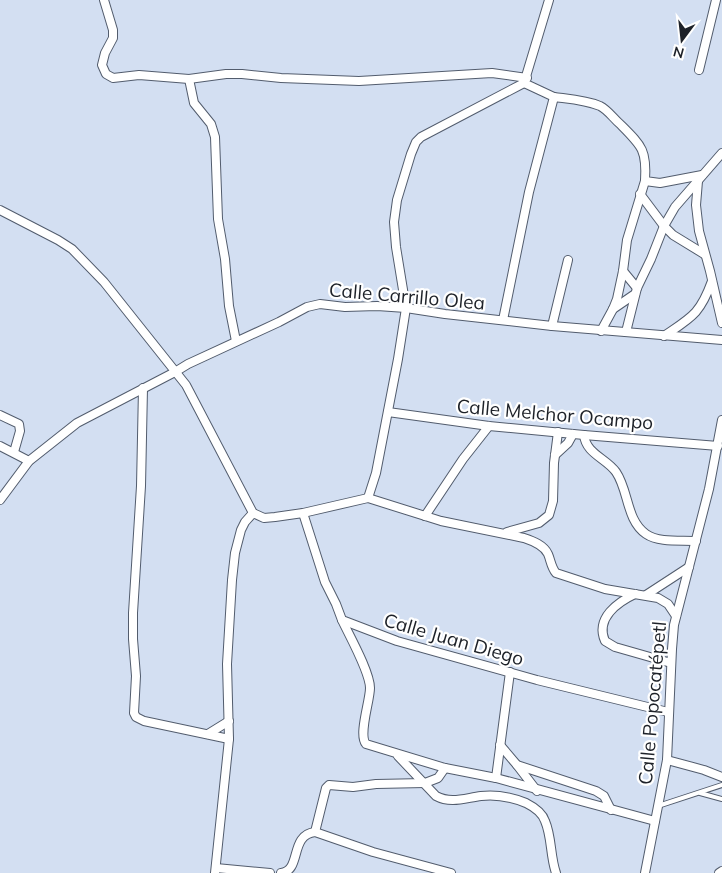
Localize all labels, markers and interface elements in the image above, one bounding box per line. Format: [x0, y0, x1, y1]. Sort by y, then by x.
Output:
north arrow [657, 15, 707, 65]
text: N [671, 42, 686, 63]
street label: Calle Carrillo Olea [328, 277, 486, 315]
street label: Calle Melchor Ocampo [456, 393, 654, 435]
street label: Calle Juan Diego [381, 608, 527, 670]
street label: Calle Popocatépetl [633, 620, 671, 786]

